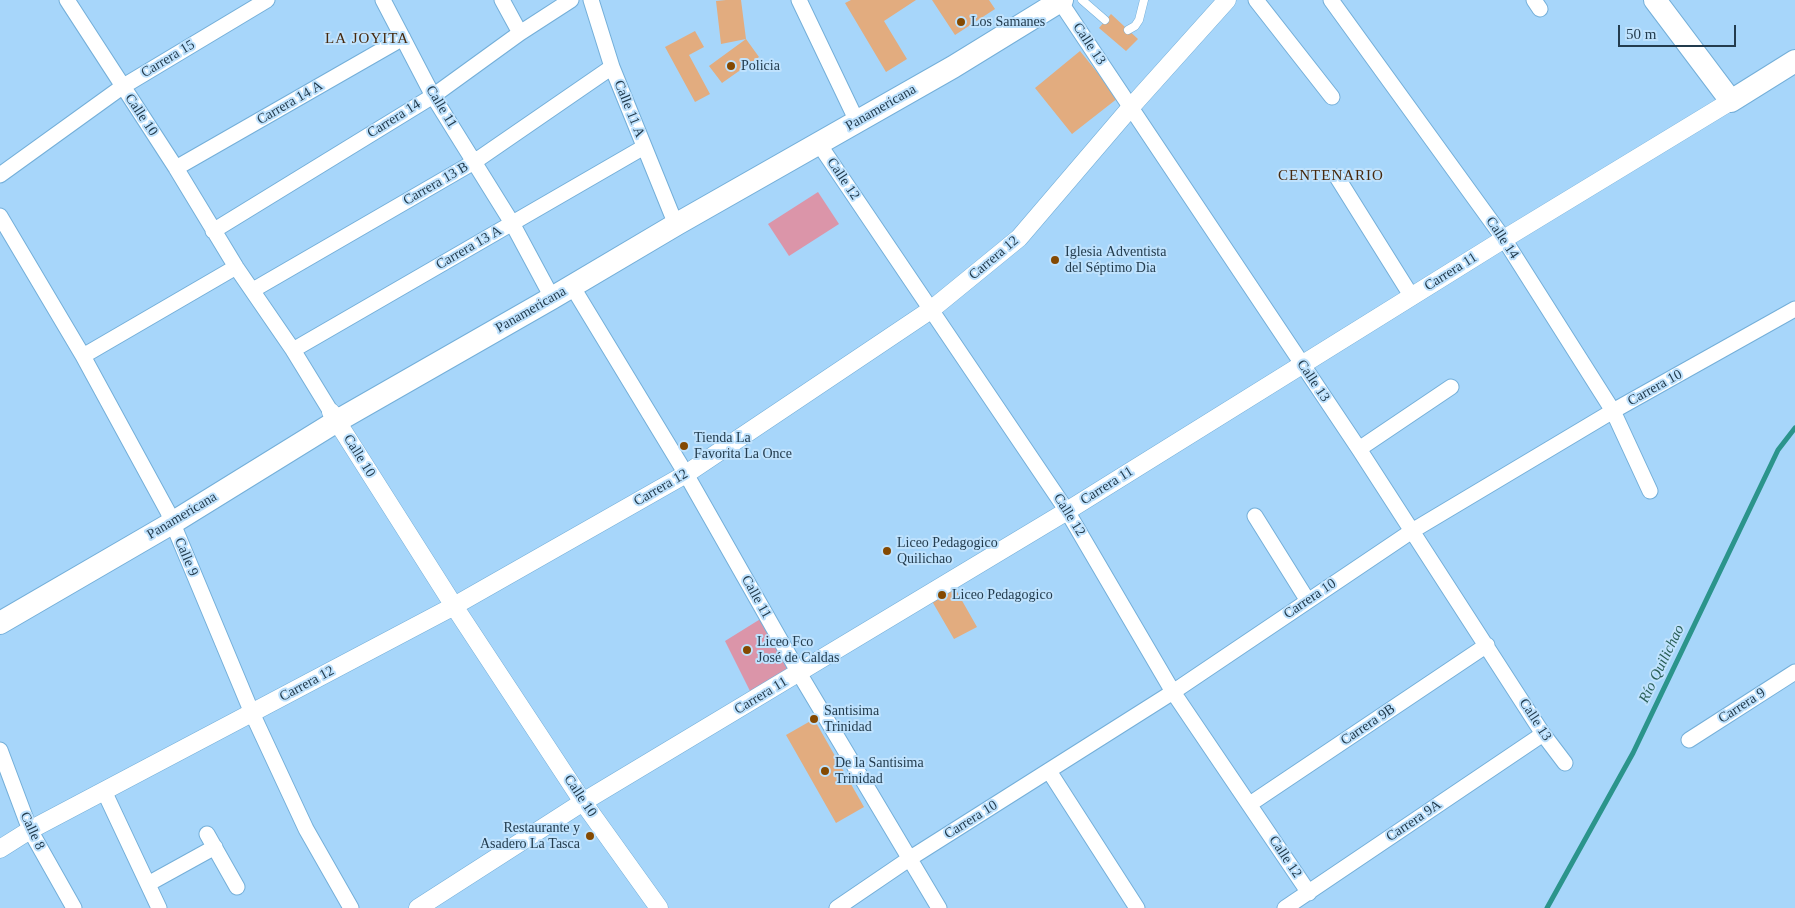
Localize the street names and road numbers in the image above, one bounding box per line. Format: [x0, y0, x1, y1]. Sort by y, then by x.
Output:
street label: Calle 13 [1069, 20, 1109, 68]
street label: Carrera 15 [138, 36, 198, 82]
street label: Carrera 14 A [254, 77, 326, 129]
street label: Calle 11 A [610, 78, 648, 140]
street label: Panamericana [843, 81, 919, 135]
street label: Calle 11 [422, 83, 460, 131]
street label: Calle 10 [121, 91, 161, 139]
street label: Carrera 14 [364, 96, 424, 142]
street label: Calle 12 [823, 155, 863, 203]
street label: Carrera 13 B [400, 159, 472, 209]
street label: Calle 14 [1482, 214, 1522, 262]
street label: Carrera 13 A [433, 222, 505, 274]
street label: Carrera 12 [966, 232, 1022, 284]
street label: Carrera 11 [1422, 249, 1480, 295]
street label: Panamericana [493, 283, 569, 337]
street label: Calle 13 [1293, 357, 1333, 405]
street label: Carrera 10 [1625, 366, 1685, 410]
street label: Calle 10 [339, 432, 379, 480]
street label: Carrera 11 [1078, 463, 1136, 509]
street label: Carrera 12 [631, 466, 691, 510]
street label: Panamericana [144, 489, 220, 543]
street label: Calle 12 [1049, 491, 1089, 539]
street label: Calle 9 [170, 535, 202, 579]
street label: Calle 11 [737, 573, 775, 621]
street label: Carrera 10 [1281, 575, 1339, 623]
street label: Carrera 12 [277, 663, 337, 705]
street label: Carrera 11 [731, 674, 791, 718]
street label: Carrera 9 [1715, 685, 1769, 727]
street label: Calle 13 [1515, 696, 1555, 744]
street label: Carrera 9B [1338, 701, 1398, 749]
street label: Calle 10 [560, 772, 600, 820]
street label: Carrera 10 [941, 797, 1001, 843]
street label: Carrera 9A [1383, 797, 1445, 845]
street label: Calle 8 [16, 809, 48, 853]
street label: Calle 12 [1265, 833, 1305, 881]

